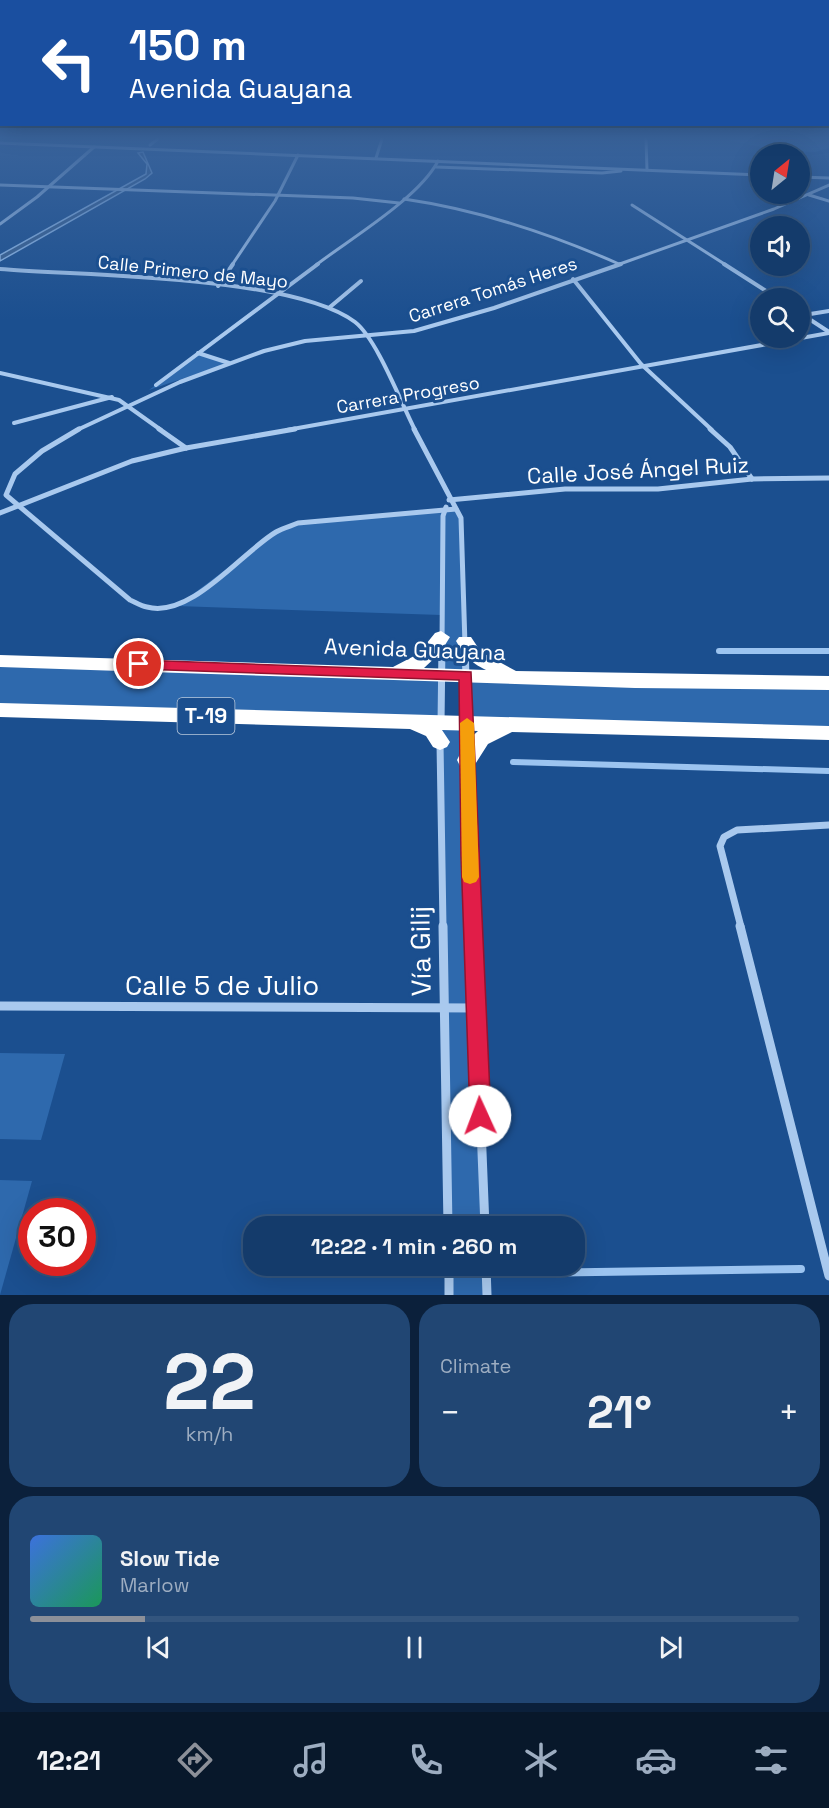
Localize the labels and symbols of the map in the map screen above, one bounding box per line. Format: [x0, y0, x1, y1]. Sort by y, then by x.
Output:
north arrow [750, 144, 810, 204]
street label: Calle Primero de Mayo [97, 250, 289, 293]
street label: Carrera Tomás Heres [406, 251, 580, 328]
street label: Carrera Progreso [335, 371, 481, 418]
street label: Calle José Ángel Ruiz [526, 450, 750, 490]
street label: Avenida Guayana [324, 632, 507, 666]
pin [113, 638, 164, 689]
road number: T-19 [178, 698, 234, 734]
street label: Vía Gilij [402, 906, 439, 996]
street label: Calle 5 de Julio [125, 968, 319, 1003]
position arrow [448, 1084, 512, 1148]
speed limit sign: 30 [18, 1198, 96, 1276]

